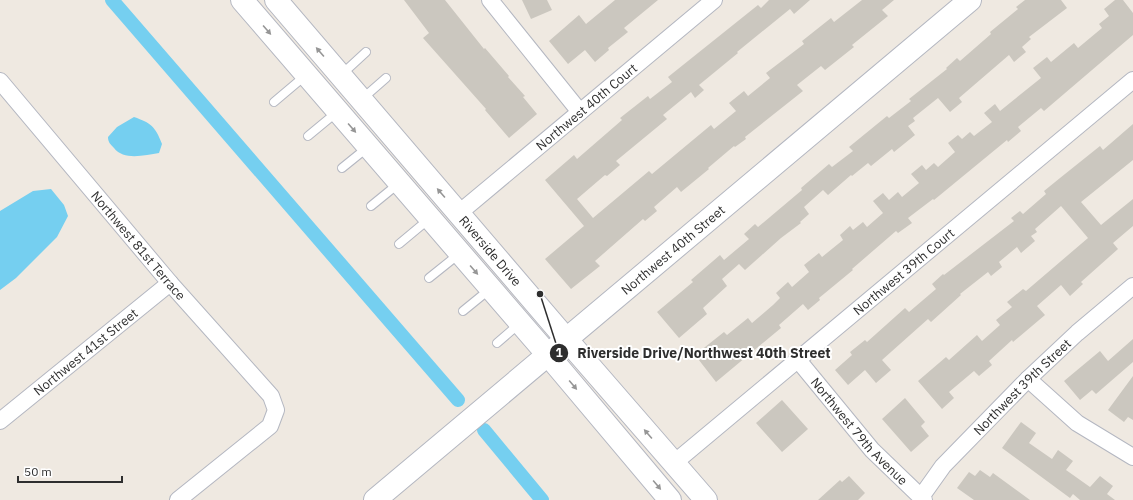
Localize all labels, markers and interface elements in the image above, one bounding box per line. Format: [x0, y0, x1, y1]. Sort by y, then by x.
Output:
one-way arrow [263, 24, 272, 35]
one-way arrow [316, 47, 325, 57]
street label: Northwest 40th Court [533, 60, 641, 154]
one-way arrow [348, 123, 357, 133]
street label: Northwest 81st Terrace [87, 188, 189, 304]
one-way arrow [437, 188, 446, 198]
street label: Northwest 40th Street [618, 202, 729, 299]
street label: Riverside Drive [455, 212, 525, 290]
street label: Northwest 39th Court [850, 225, 958, 319]
one-way arrow [470, 264, 479, 275]
street label: Northwest 41st Street [30, 305, 141, 399]
street label: Northwest 39th Street [970, 335, 1075, 439]
callout: Riverside Drive/Northwest 40th Street [549, 340, 839, 366]
text: Riverside Drive/Northwest 40th Street [577, 344, 831, 362]
text: 1 [555, 345, 563, 360]
street label: Northwest 79th Avenue [807, 374, 911, 489]
one-way arrow [569, 380, 578, 391]
one-way arrow [644, 428, 653, 439]
scale bar [18, 458, 122, 484]
text: 50 m [24, 464, 52, 479]
one-way arrow [652, 479, 661, 490]

